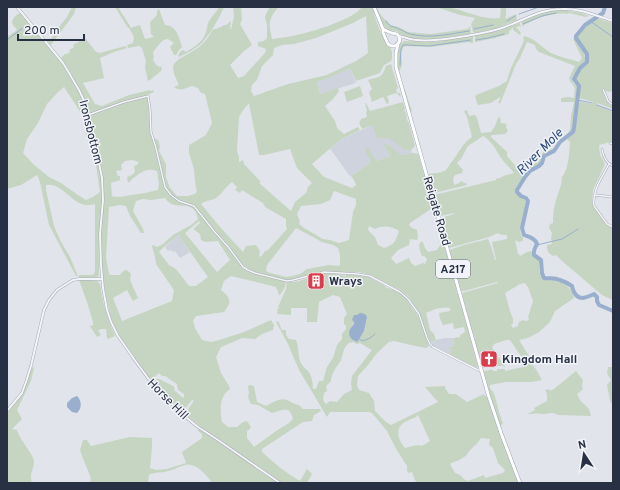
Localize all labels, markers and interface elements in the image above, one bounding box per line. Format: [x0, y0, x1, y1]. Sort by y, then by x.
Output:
scale bar [18, 16, 84, 42]
text: 200 m [24, 23, 60, 39]
street label: Ironsbottom [74, 98, 106, 166]
water label: River Mole [514, 126, 567, 179]
street label: Reigate Road [418, 175, 454, 248]
road number: A217 [436, 260, 470, 278]
building icon: Wrays [306, 271, 326, 291]
place label: Wrays [329, 274, 363, 290]
church icon: Kingdom Hall [479, 349, 499, 369]
place label: Kingdom Hall [502, 352, 577, 368]
street label: Horse Hill [143, 376, 191, 424]
north arrow [564, 434, 604, 474]
text: N [577, 438, 587, 453]

